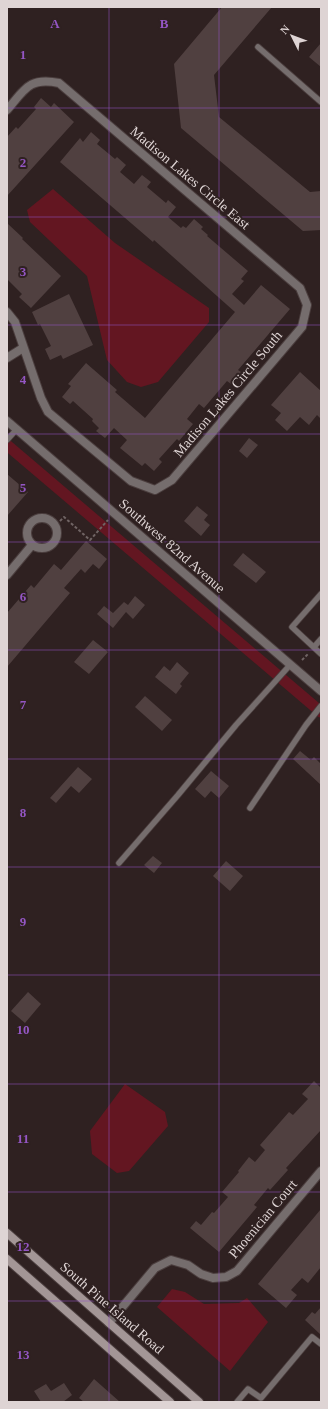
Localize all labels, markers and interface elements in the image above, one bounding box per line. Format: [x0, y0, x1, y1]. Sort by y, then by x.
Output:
text: A [50, 16, 60, 31]
text: B [160, 16, 169, 31]
north arrow [272, 16, 312, 56]
text: N [277, 22, 292, 36]
text: 1 [20, 47, 26, 62]
street label: Madison Lakes Circle East [127, 124, 253, 232]
text: 2 [20, 155, 26, 170]
text: 3 [20, 264, 27, 279]
street label: Madison Lakes Circle South [171, 328, 285, 460]
text: 4 [20, 372, 27, 387]
text: 5 [20, 480, 27, 495]
street label: Southwest 82nd Avenue [116, 496, 228, 596]
text: 6 [20, 589, 27, 604]
text: 7 [20, 697, 27, 712]
text: 8 [20, 805, 27, 820]
text: 9 [20, 914, 27, 929]
text: 10 [17, 1022, 30, 1037]
text: 11 [17, 1131, 29, 1146]
street label: Phoenician Court [226, 1177, 300, 1261]
text: 12 [17, 1239, 30, 1254]
street label: South Pine Island Road [57, 1259, 167, 1357]
text: 13 [17, 1347, 30, 1362]

